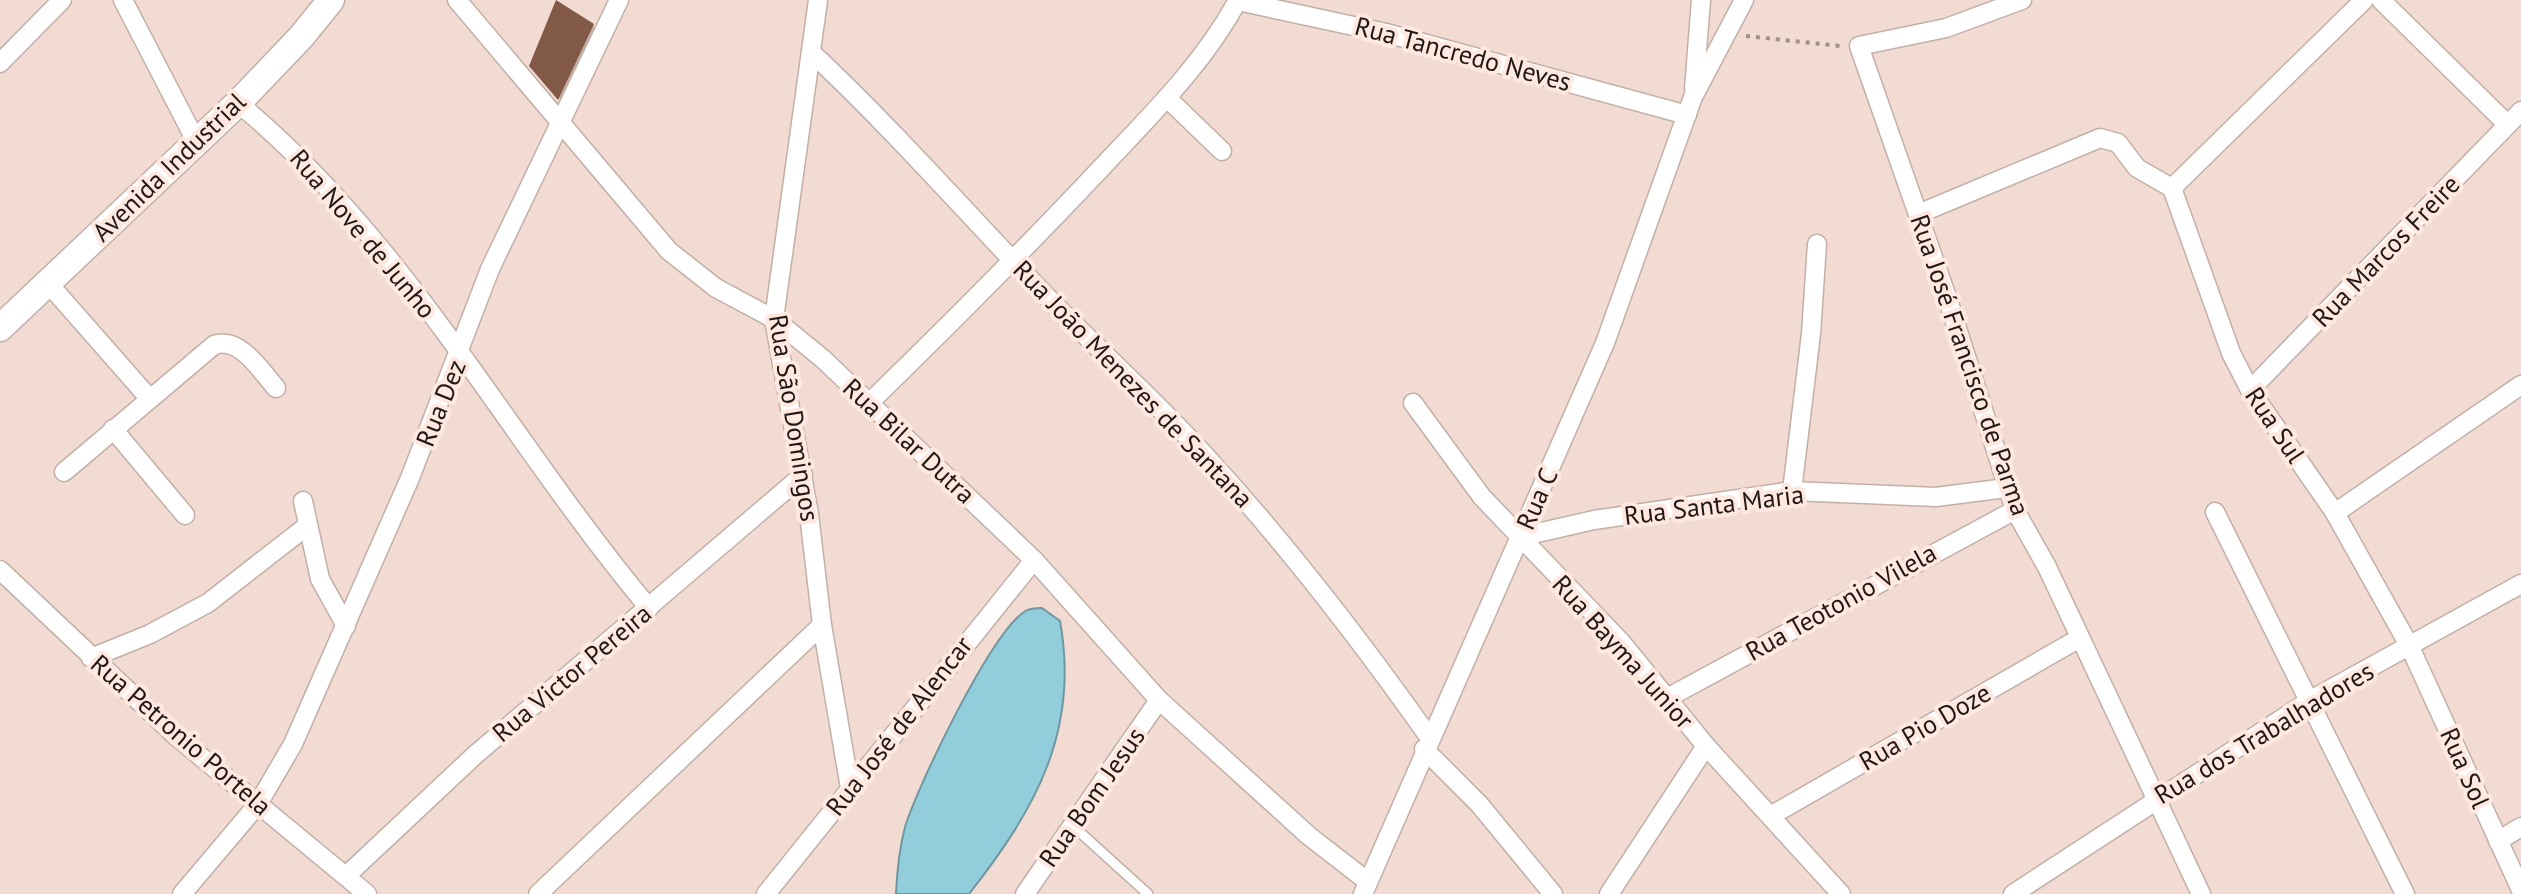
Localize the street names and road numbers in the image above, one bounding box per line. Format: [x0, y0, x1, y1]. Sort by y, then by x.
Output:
street label: Rua Tancredo Neves [1352, 9, 1575, 98]
street label: Avenida Industrial [85, 85, 253, 248]
street label: Rua Nove de Junho [283, 142, 444, 325]
street label: Rua Marcos Freire [2305, 168, 2467, 334]
street label: Rua José Francisco de Parma [1903, 210, 2038, 520]
street label: Rua João Menezes de Santana [1006, 253, 1260, 514]
street label: Rua São Domingos [762, 312, 827, 524]
street label: Rua Dez [408, 355, 473, 451]
street label: Rua Bilar Dutra [836, 371, 982, 510]
street label: Rua Sul [2238, 380, 2313, 469]
street label: Rua C [1508, 463, 1565, 535]
street label: Rua Santa Maria [1622, 477, 1806, 532]
street label: Rua Teotonio Vilela [1740, 535, 1942, 668]
street label: Rua Bayma Junior [1546, 568, 1701, 736]
street label: Rua Victor Pereira [485, 596, 658, 749]
street label: Rua José de Alencar [818, 629, 979, 822]
street label: Rua Petronio Portela [84, 647, 279, 822]
street label: Rua dos Trabalhadores [2148, 654, 2379, 811]
street label: Rua Pio Doze [1853, 676, 1996, 777]
street label: Rua Bom Jesus [1031, 721, 1152, 873]
street label: Rua Sol [2433, 723, 2498, 813]

